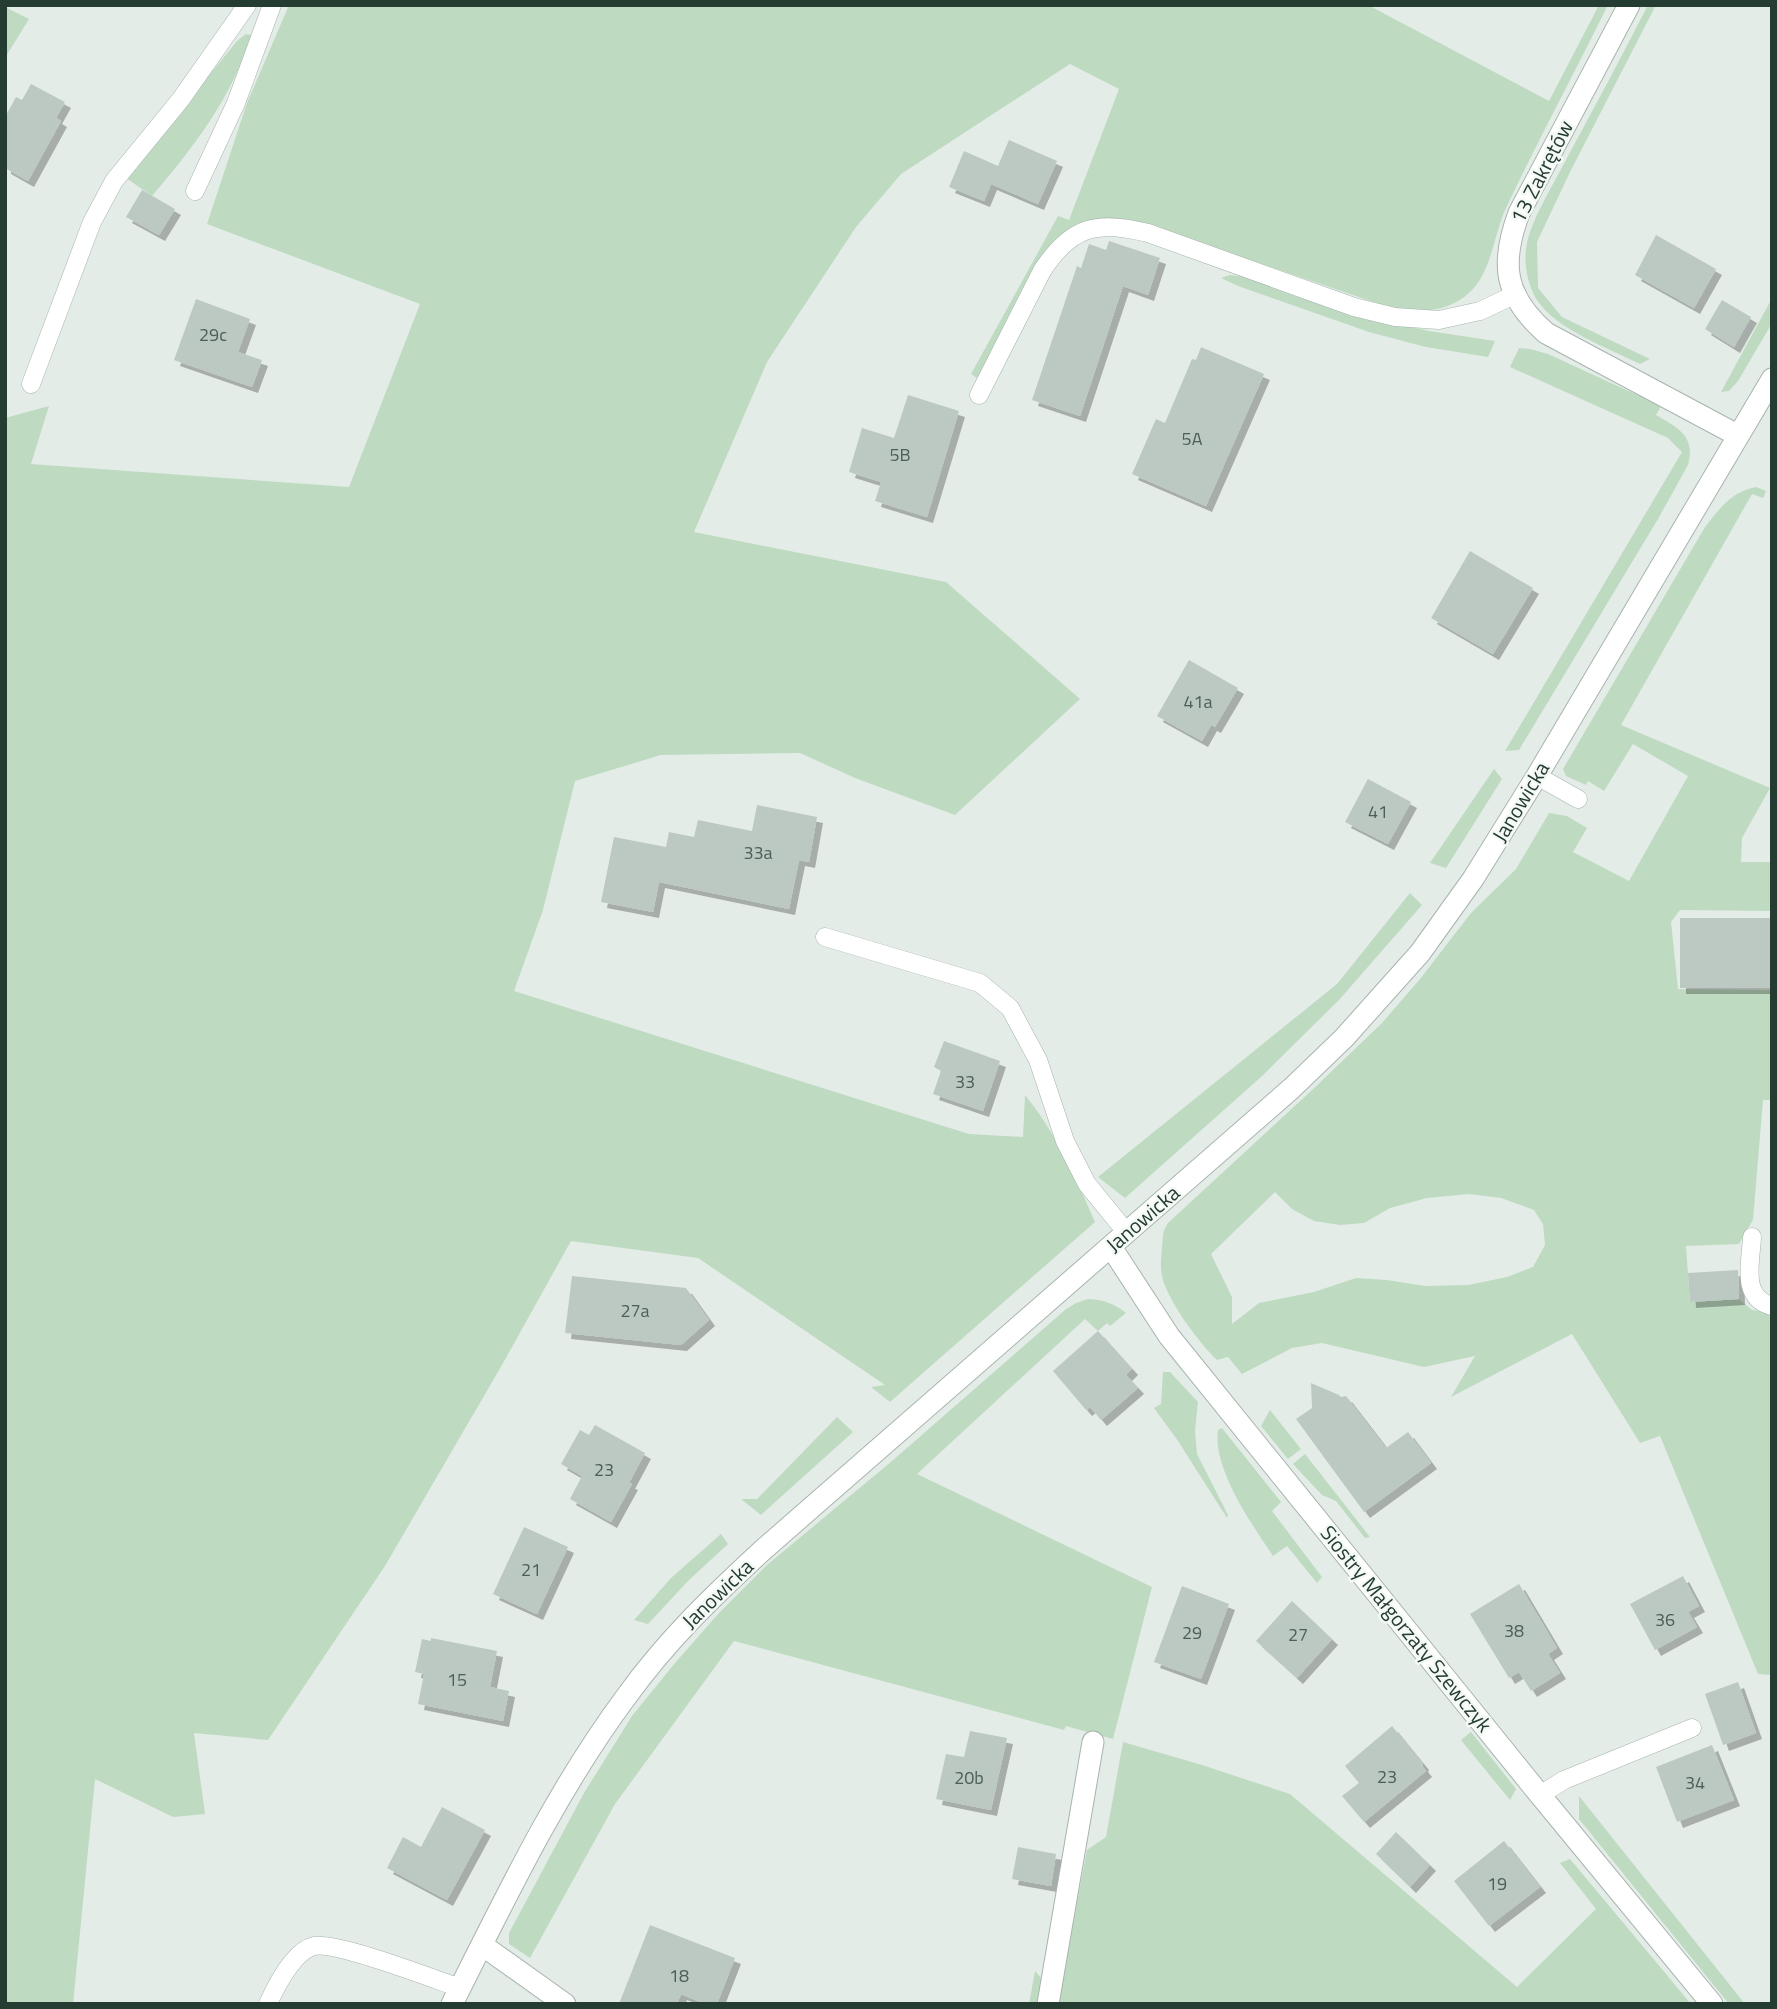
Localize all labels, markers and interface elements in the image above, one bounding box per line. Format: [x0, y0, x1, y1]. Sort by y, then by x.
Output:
street label: 13 Zakrętów [1501, 114, 1581, 229]
house number: 29c [199, 321, 227, 348]
house number: 5A [1182, 425, 1203, 452]
house number: 5B [889, 441, 911, 468]
house number: 41a [1183, 688, 1213, 715]
street label: Janowicka [1483, 755, 1557, 848]
house number: 41 [1368, 798, 1388, 825]
house number: 33a [743, 839, 773, 866]
house number: 33 [955, 1068, 975, 1095]
street label: Janowicka [1098, 1177, 1187, 1260]
house number: 27a [620, 1297, 650, 1324]
house number: 23 [594, 1456, 614, 1483]
street label: Siostry Małgorzaty Szewczyk [1313, 1518, 1501, 1739]
street label: Janowicka [674, 1550, 761, 1636]
house number: 21 [521, 1556, 541, 1583]
house number: 36 [1655, 1606, 1675, 1633]
house number: 38 [1504, 1617, 1524, 1644]
house number: 29 [1182, 1619, 1202, 1646]
house number: 27 [1288, 1621, 1308, 1648]
house number: 15 [447, 1666, 467, 1693]
house number: 23 [1377, 1763, 1397, 1790]
house number: 20b [954, 1764, 984, 1791]
house number: 34 [1685, 1769, 1705, 1796]
house number: 19 [1487, 1870, 1507, 1897]
house number: 18 [669, 1962, 689, 1989]

